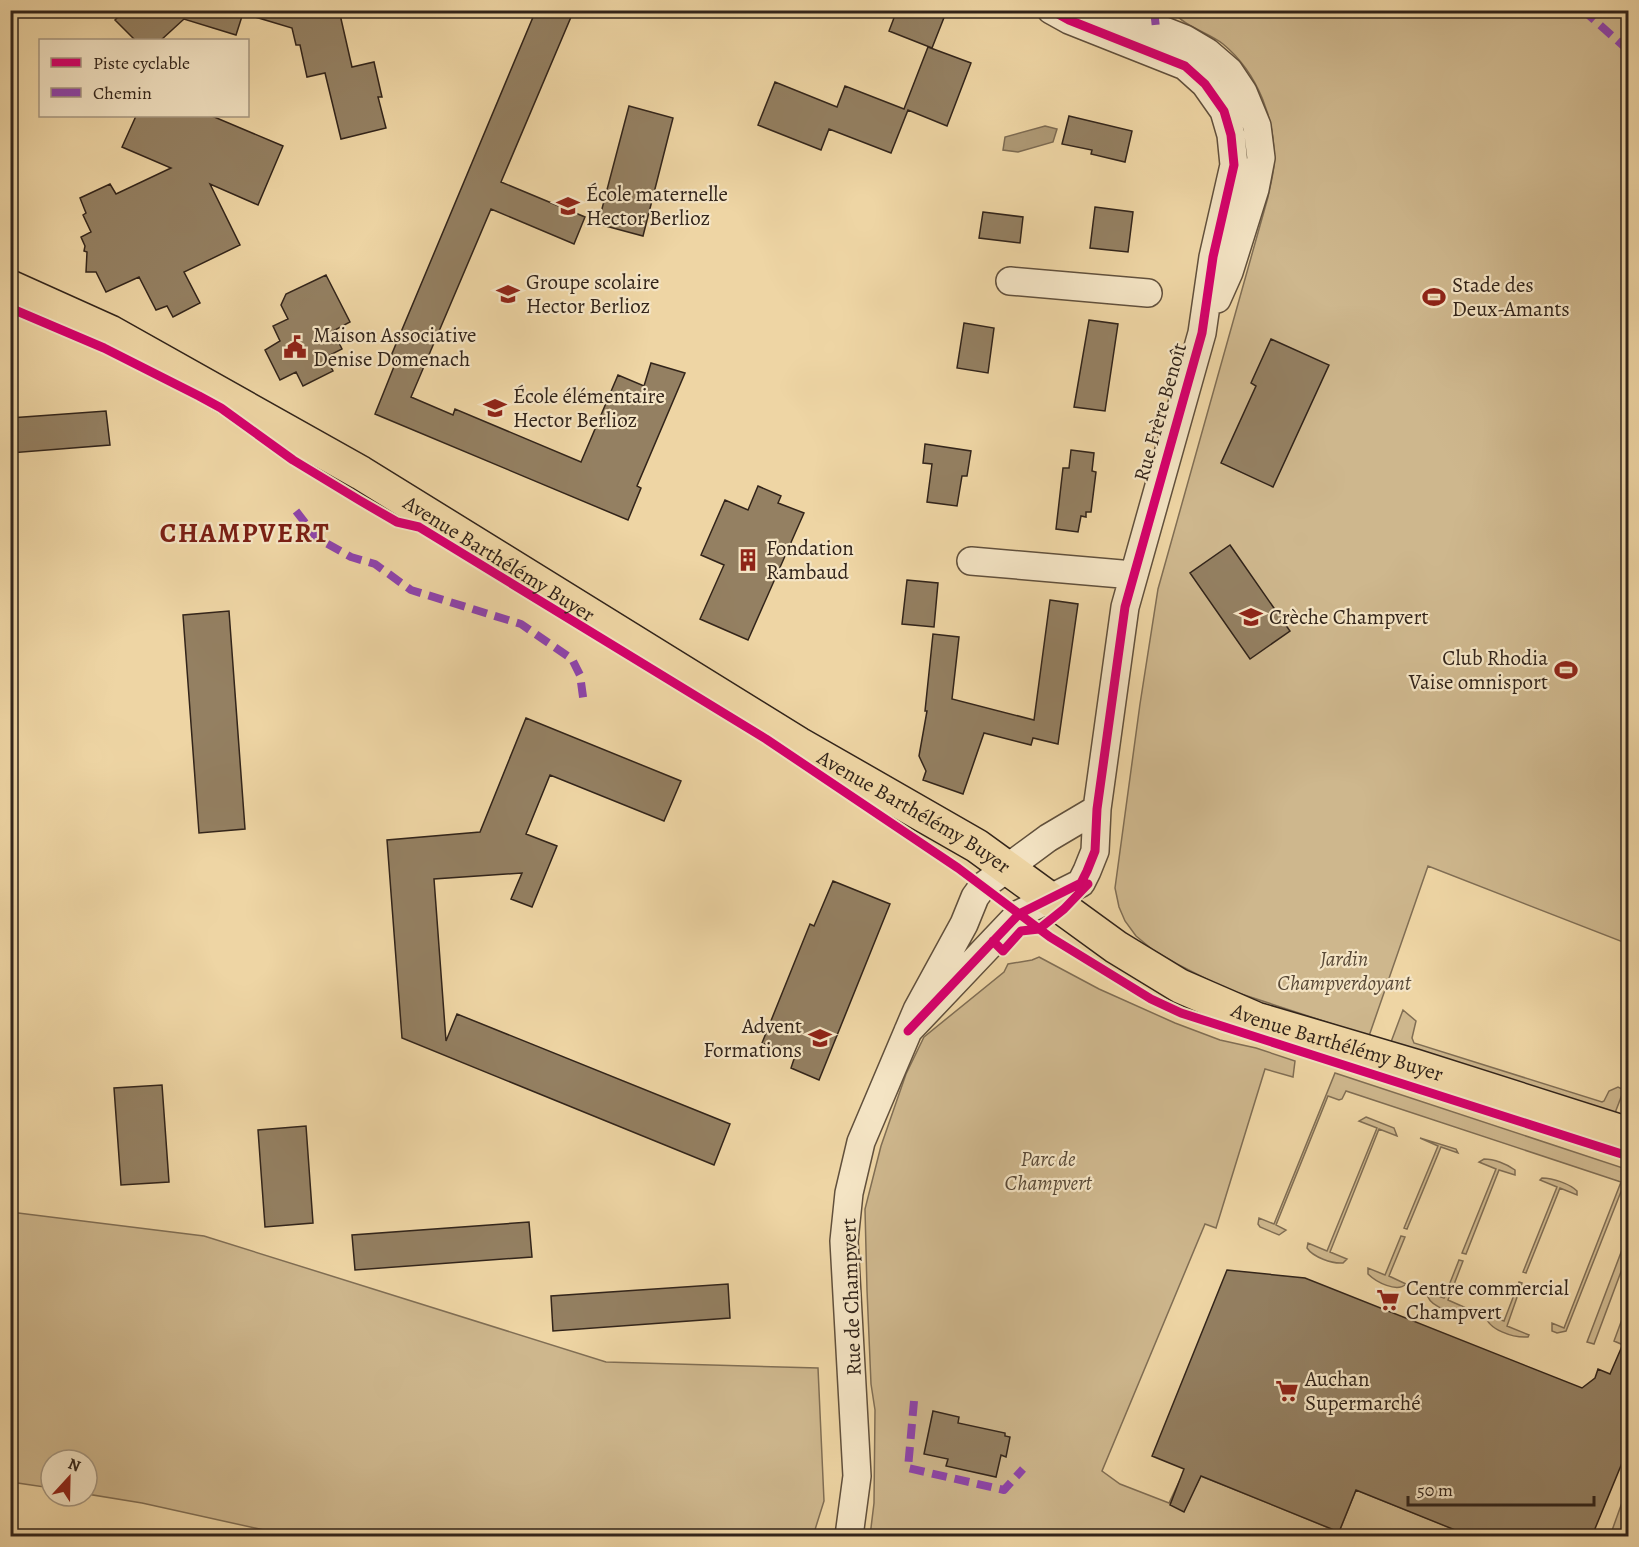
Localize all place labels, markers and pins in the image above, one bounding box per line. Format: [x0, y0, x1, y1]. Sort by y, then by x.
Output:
place label: École maternelle Hector Berlioz [586, 180, 728, 232]
school or university icon: École maternelle Hector Berlioz [555, 193, 581, 219]
place label: Groupe scolaire Hector Berlioz [526, 268, 659, 320]
place label: Stade des Deux-Amants [1452, 271, 1570, 323]
school or university icon: Groupe scolaire Hector Berlioz [495, 281, 521, 307]
sports icon: Stade des Deux-Amants [1421, 284, 1447, 310]
place label: Maison Associative Denise Domenach [313, 321, 476, 373]
public building icon: Maison Associative Denise Domenach [282, 334, 308, 360]
place label: École élémentaire Hector Berlioz [513, 382, 665, 434]
school or university icon: École élémentaire Hector Berlioz [482, 395, 508, 421]
place label: Fondation Rambaud [766, 534, 854, 586]
building icon: Fondation Rambaud [735, 547, 761, 573]
place label: Crèche Champvert [1269, 603, 1428, 631]
school or university icon: Crèche Champvert [1238, 604, 1264, 630]
place label: Club Rhodia Vaise omnisport [1408, 644, 1548, 696]
sports icon: Club Rhodia Vaise omnisport [1553, 657, 1579, 683]
place label: Advent Formations [703, 1012, 802, 1064]
school or university icon: Advent Formations [807, 1025, 833, 1051]
place label: Centre commercial Champvert [1406, 1274, 1569, 1326]
supermarket icon: Centre commercial Champvert [1375, 1287, 1401, 1313]
place label: Auchan Supermarché [1304, 1365, 1421, 1417]
supermarket icon: Auchan Supermarché [1274, 1378, 1300, 1404]

